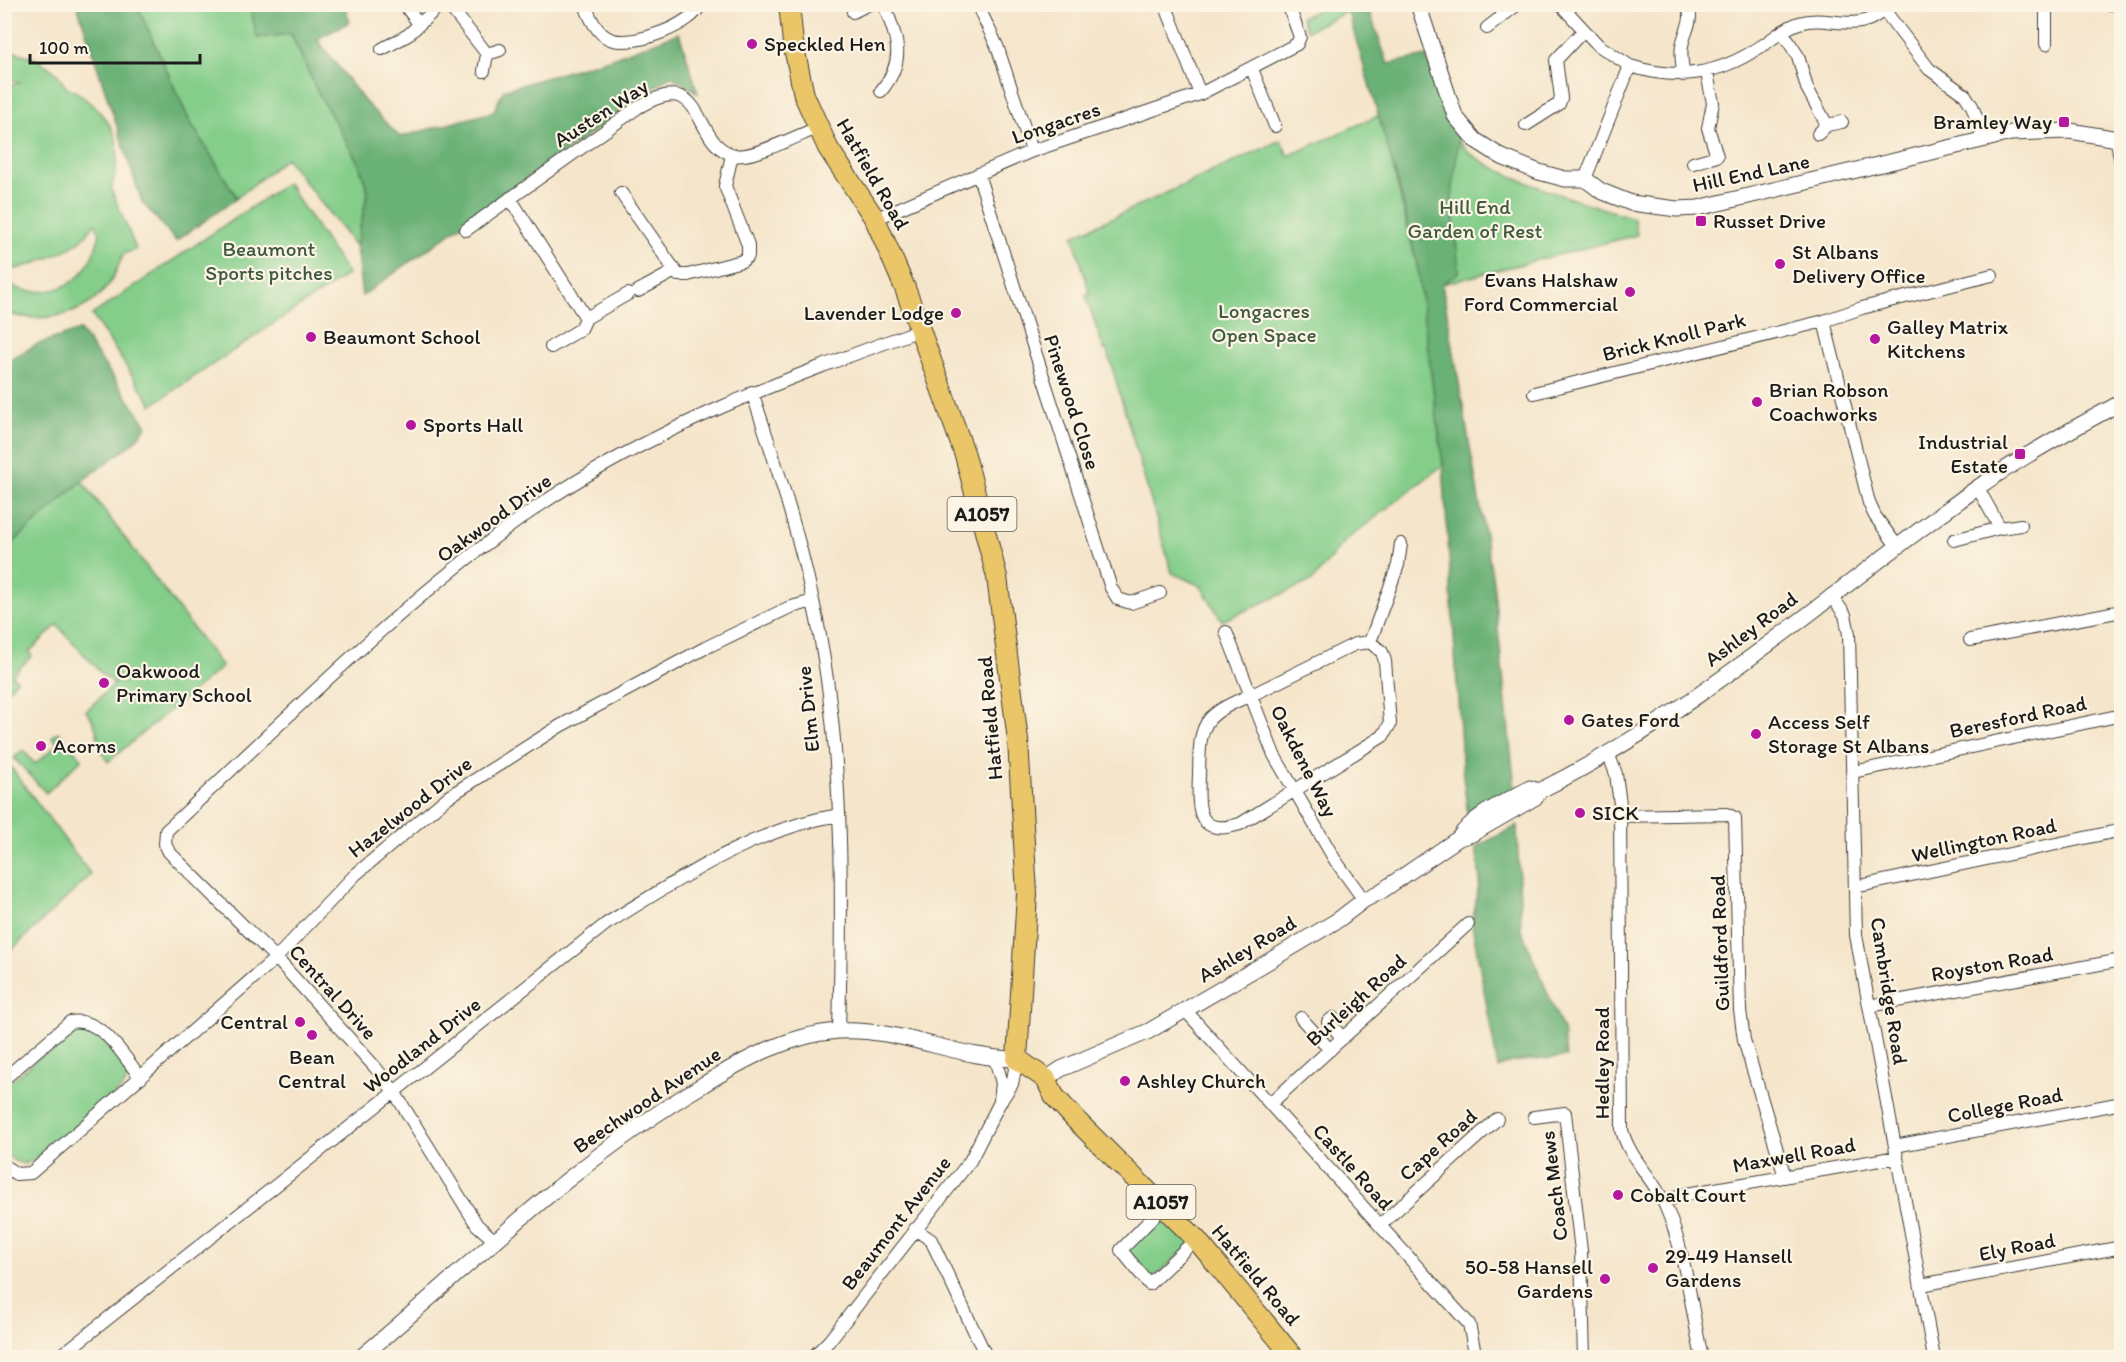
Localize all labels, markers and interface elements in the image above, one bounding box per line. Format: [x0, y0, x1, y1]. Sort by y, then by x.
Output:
scale bar [30, 27, 200, 65]
place label: Speckled Hen [764, 31, 886, 56]
text: 100 m [39, 37, 89, 59]
marker: Speckled Hen [745, 37, 759, 51]
street label: Austen Way [549, 73, 653, 152]
street label: Longacres [1008, 96, 1103, 149]
place label: Bramley Way [1933, 109, 2052, 134]
street label: Hatfield Road [831, 114, 916, 234]
marker: Bramley Way [2057, 115, 2071, 129]
street label: Hill End Lane [1690, 148, 1812, 197]
park label: Hill End Garden of Rest [1408, 194, 1542, 243]
place label: Russet Drive [1713, 208, 1826, 233]
marker: Russet Drive [1694, 214, 1708, 228]
park label: Beaumont Sports pitches [205, 236, 333, 285]
place label: St Albans Delivery Office [1792, 239, 1925, 288]
marker: St Albans Delivery Office [1773, 257, 1787, 271]
place label: Evans Halshaw Ford Commercial [1464, 267, 1618, 316]
marker: Evans Halshaw Ford Commercial [1623, 285, 1637, 299]
park label: Longacres Open Space [1211, 298, 1317, 347]
place label: Lavender Lodge [804, 300, 944, 325]
marker: Lavender Lodge [949, 306, 963, 320]
street label: Brick Knoll Park [1600, 307, 1748, 366]
place label: Galley Matrix Kitchens [1887, 314, 2009, 363]
place label: Beaumont School [323, 324, 481, 349]
marker: Beaumont School [304, 330, 318, 344]
street label: Pinewood Close [1039, 331, 1106, 473]
marker: Galley Matrix Kitchens [1868, 332, 1882, 346]
place label: Brian Robson Coachworks [1769, 377, 1889, 426]
marker: Brian Robson Coachworks [1750, 395, 1764, 409]
place label: Sports Hall [423, 412, 523, 437]
marker: Sports Hall [404, 418, 418, 432]
place label: Industrial Estate [1918, 429, 2008, 478]
marker: Industrial Estate [2013, 447, 2027, 461]
street label: Oakwood Drive [431, 468, 556, 568]
road number: A1057 [948, 497, 1016, 531]
street label: Ashley Road [1699, 586, 1802, 672]
street label: Hatfield Road [972, 655, 1007, 781]
place label: Oakwood Primary School [116, 658, 252, 707]
street label: Elm Drive [791, 665, 824, 753]
marker: Oakwood Primary School [97, 676, 111, 690]
street label: Beresford Road [1947, 690, 2089, 743]
street label: Oakdene Way [1265, 700, 1343, 821]
place label: Gates Ford [1581, 707, 1680, 732]
place label: Access Self Storage St Albans [1768, 709, 1929, 758]
marker: Gates Ford [1562, 713, 1576, 727]
marker: Access Self Storage St Albans [1749, 727, 1763, 741]
place label: Acorns [53, 733, 116, 758]
marker: Acorns [34, 739, 48, 753]
street label: Hazelwood Drive [343, 751, 477, 863]
place label: SICK [1592, 800, 1639, 825]
marker: SICK [1573, 806, 1587, 820]
street label: Wellington Road [1909, 812, 2059, 867]
street label: Guildford Road [1705, 874, 1734, 1012]
street label: Ashley Road [1193, 910, 1300, 987]
street label: Cambridge Road [1865, 915, 1914, 1067]
street label: Central Drive [284, 939, 383, 1044]
street label: Royston Road [1929, 941, 2055, 987]
street label: Burleigh Road [1300, 948, 1411, 1051]
street label: Woodland Drive [358, 991, 485, 1098]
street label: Hedley Road [1589, 1006, 1614, 1119]
place label: Central [220, 1009, 288, 1034]
marker: Central [293, 1015, 307, 1029]
marker: Bean Central [305, 1028, 319, 1042]
street label: Beechwood Avenue [568, 1041, 725, 1158]
place label: Bean Central [278, 1044, 346, 1093]
place label: Ashley Church [1137, 1068, 1266, 1093]
marker: Ashley Church [1118, 1074, 1132, 1088]
street label: College Road [1945, 1081, 2065, 1128]
street label: Cape Road [1394, 1103, 1482, 1186]
street label: Castle Road [1308, 1118, 1399, 1216]
street label: Coach Mews [1534, 1130, 1573, 1242]
street label: Maxwell Road [1731, 1131, 1857, 1178]
street label: Beaumont Avenue [835, 1151, 956, 1295]
place label: Cobalt Court [1630, 1182, 1746, 1207]
road number: A1057 [1126, 1185, 1196, 1219]
marker: Cobalt Court [1611, 1188, 1625, 1202]
street label: Hatfield Road [1207, 1219, 1306, 1331]
street label: Ely Road [1977, 1227, 2058, 1266]
place label: 29-49 Hansell Gardens [1665, 1243, 1792, 1292]
place label: 50-58 Hansell Gardens [1465, 1254, 1593, 1303]
marker: 29-49 Hansell Gardens [1646, 1261, 1660, 1275]
marker: 50-58 Hansell Gardens [1598, 1272, 1612, 1286]

